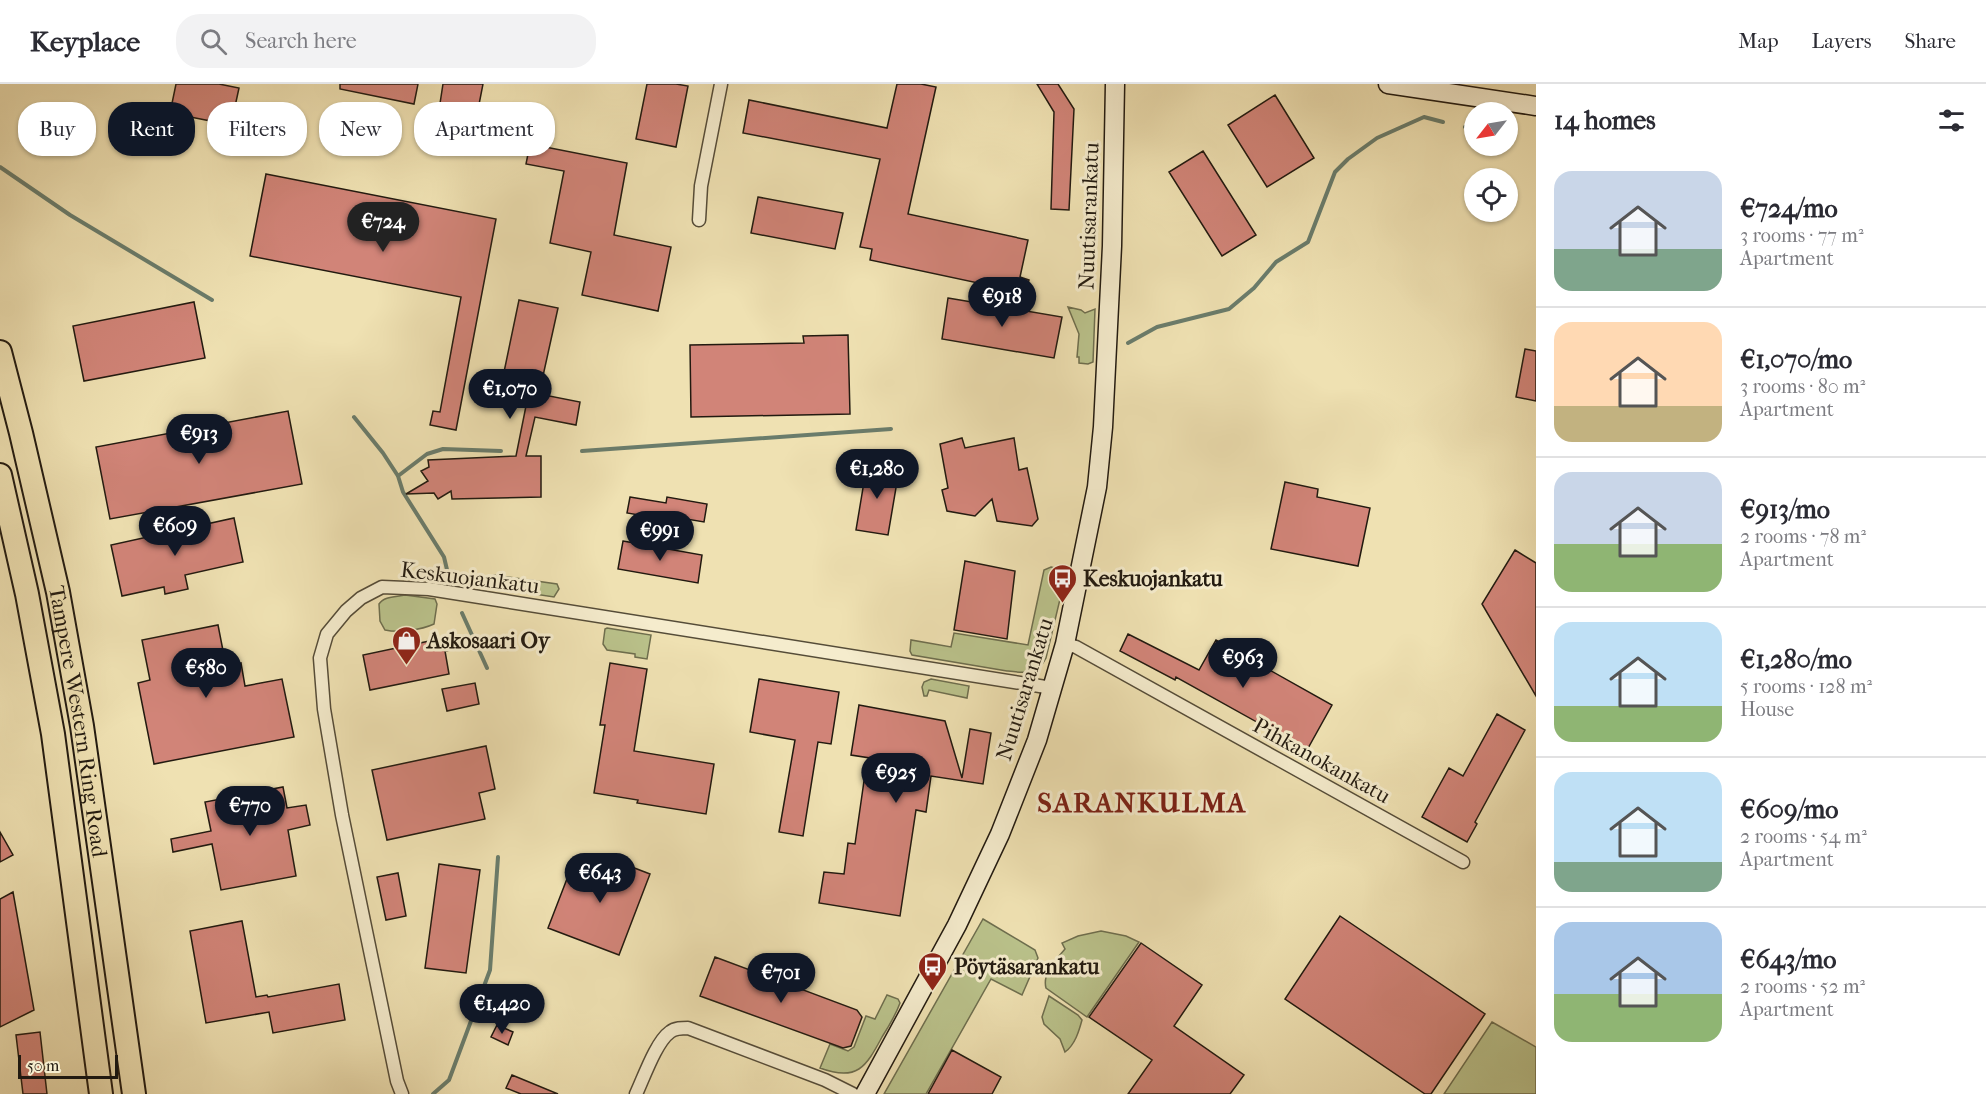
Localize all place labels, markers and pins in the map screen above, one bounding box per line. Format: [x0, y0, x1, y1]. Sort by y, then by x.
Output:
pin: €724 [347, 202, 419, 253]
pin: €918 [966, 277, 1038, 328]
pin: €1,070 [461, 369, 559, 420]
pin: €913 [163, 414, 235, 465]
pin: €1,280 [828, 449, 926, 500]
pin: €609 [139, 506, 211, 557]
pin: €991 [624, 511, 696, 562]
bus stop icon: Keskuojankatu [1046, 562, 1078, 604]
place label: Keskuojankatu [1083, 566, 1223, 592]
shop icon: Askosaari Oy [390, 624, 422, 666]
place label: Askosaari Oy [425, 628, 551, 654]
pin: €963 [1207, 638, 1279, 689]
pin: €580 [170, 648, 242, 699]
pin: €925 [860, 753, 932, 804]
pin: €770 [214, 786, 286, 837]
pin: €643 [564, 853, 636, 904]
bus stop icon: Pöytäsarankatu [917, 950, 949, 992]
pin: €701 [745, 953, 817, 1004]
place label: Pöytäsarankatu [954, 954, 1100, 980]
pin: €1,420 [453, 984, 551, 1035]

